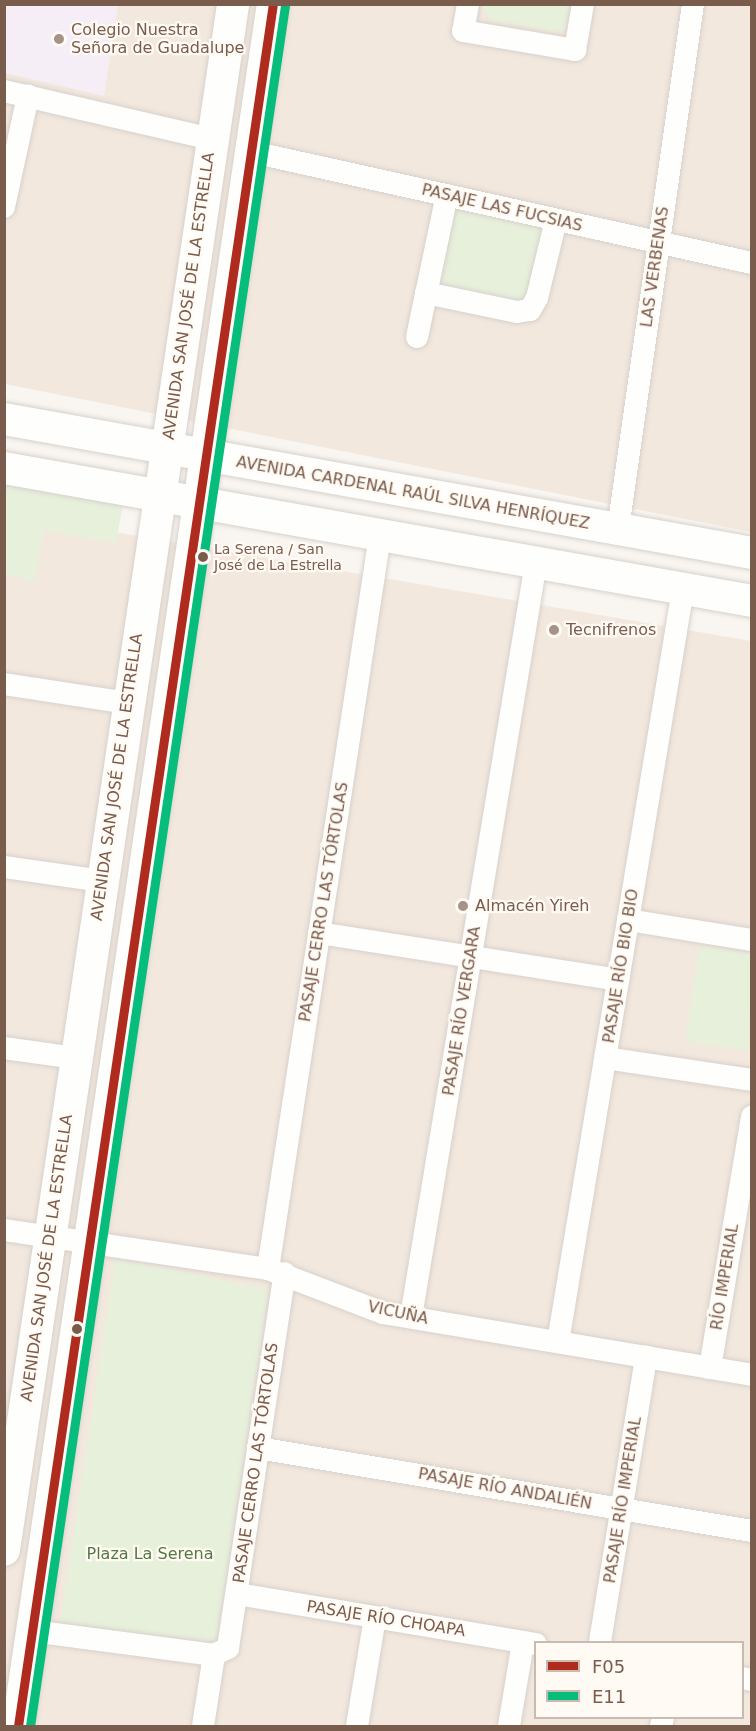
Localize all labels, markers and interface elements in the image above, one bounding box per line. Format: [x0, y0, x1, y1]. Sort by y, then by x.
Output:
place label: Colegio Nuestra Señora de Guadalupe [71, 20, 244, 58]
marker: Colegio Nuestra Señora de Guadalupe [52, 32, 66, 46]
street label: AVENIDA SAN JOSÉ DE LA ESTRELLA [159, 151, 219, 441]
street label: PASAJE LAS FUCSIAS [420, 180, 584, 236]
street label: LAS VERBENAS [637, 205, 673, 329]
street label: AVENIDA CARDENAL RAÚL SILVA HENRÍQUEZ [235, 452, 591, 534]
place label: La Serena / San José de La Estrella [214, 541, 342, 574]
marker: La Serena / San José de La Estrella [197, 551, 209, 563]
place label: Tecnifrenos [566, 620, 656, 640]
marker: Tecnifrenos [547, 623, 561, 637]
street label: AVENIDA SAN JOSÉ DE LA ESTRELLA [87, 632, 147, 922]
street label: PASAJE CERRO LAS TÓRTOLAS [296, 781, 352, 1023]
street label: PASAJE RÍO BIO BIO [599, 887, 643, 1045]
place label: Almacén Yireh [475, 896, 590, 916]
marker: Almacén Yireh [456, 899, 470, 913]
street label: PASAJE RÍO VERGARA [439, 925, 485, 1097]
street label: AVENIDA SAN JOSÉ DE LA ESTRELLA [17, 1113, 77, 1403]
street label: RÍO IMPERIAL [707, 1222, 743, 1332]
street label: VICUÑA [366, 1297, 430, 1329]
unlabelled marker [71, 1323, 83, 1335]
street label: PASAJE CERRO LAS TÓRTOLAS [230, 1342, 282, 1584]
street label: PASAJE RÍO IMPERIAL [600, 1415, 646, 1585]
street label: PASAJE RÍO ANDALIÉN [417, 1464, 593, 1514]
park label: Plaza La Serena [86, 1544, 214, 1564]
street label: PASAJE RÍO CHOAPA [305, 1597, 467, 1641]
legend [534, 1641, 744, 1719]
text: F05 [592, 1656, 625, 1677]
text: E11 [592, 1686, 626, 1707]

